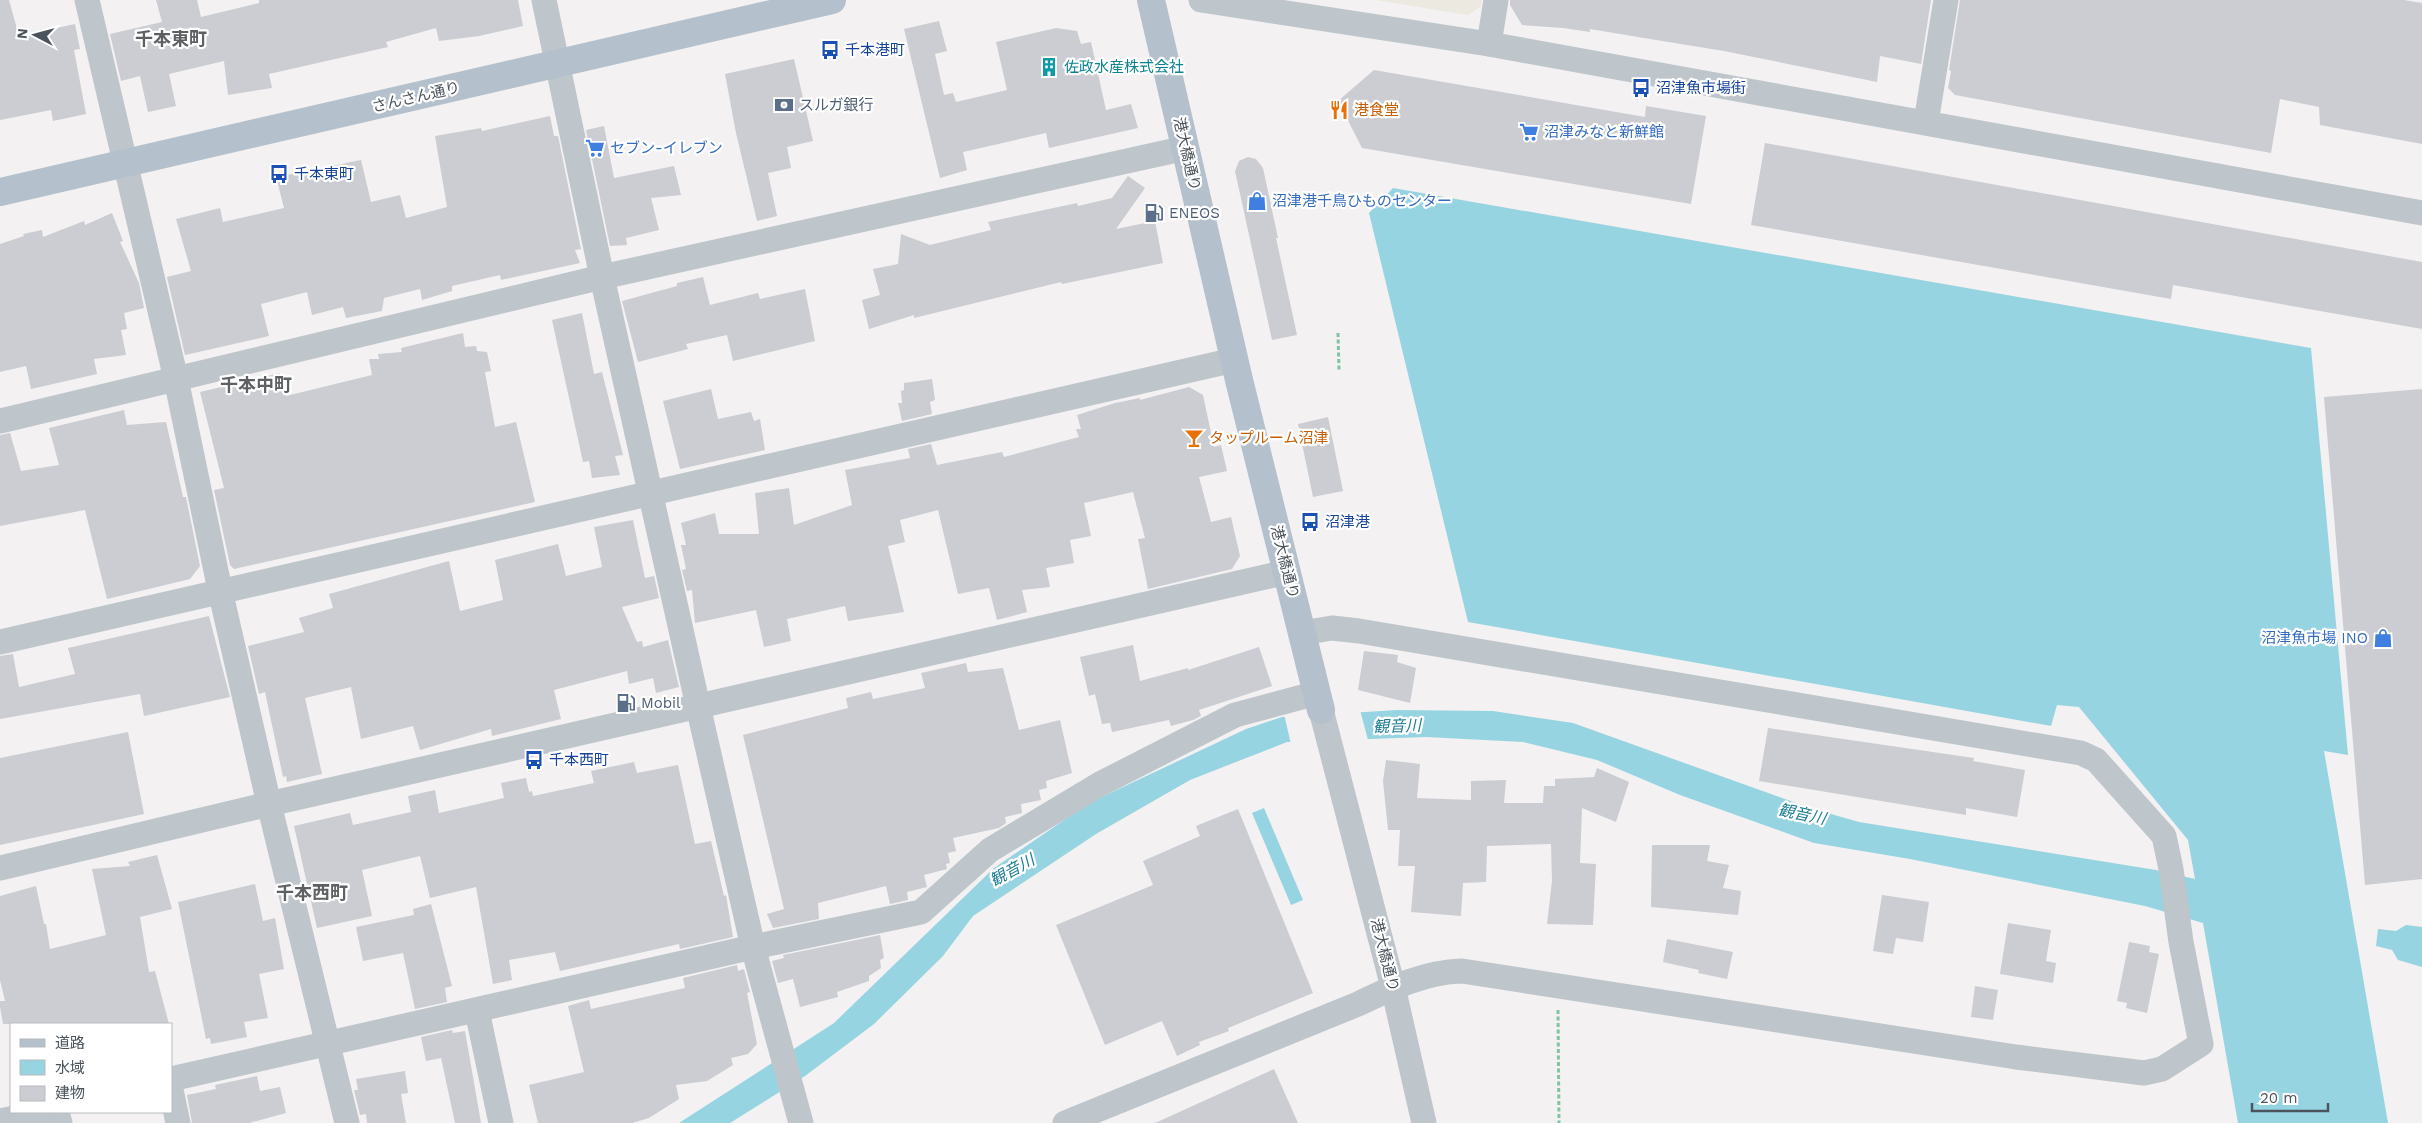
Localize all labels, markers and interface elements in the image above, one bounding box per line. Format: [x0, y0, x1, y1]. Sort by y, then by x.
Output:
north arrow [10, 10, 60, 60]
text: N [14, 28, 31, 40]
district label: 千本東町 [135, 28, 207, 49]
bus stop icon: 千本港町 [819, 39, 841, 61]
place label: 千本港町 [845, 41, 905, 59]
building icon: 佐政水産株式会社 [1038, 56, 1060, 78]
place label: 佐政水産株式会社 [1064, 58, 1184, 76]
bus stop icon: 沼津魚市場街 [1630, 77, 1652, 99]
street label: さんさん通り [370, 78, 462, 116]
place label: 沼津魚市場街 [1656, 79, 1746, 97]
bank icon: スルガ銀行 [773, 94, 795, 116]
place label: スルガ銀行 [799, 96, 874, 114]
restaurant icon: 港食堂 [1328, 99, 1350, 121]
place label: 港食堂 [1354, 101, 1399, 119]
street label: 港大橋通り [1170, 115, 1204, 193]
supermarket icon: 沼津みなと新鮮館 [1518, 121, 1540, 143]
place label: 沼津みなと新鮮館 [1544, 123, 1664, 141]
supermarket icon: セブン-イレブン [584, 137, 606, 159]
place label: セブン-イレブン [610, 139, 723, 157]
bus stop icon: 千本東町 [268, 163, 290, 185]
place label: 千本東町 [294, 165, 354, 183]
shop icon: 沼津港千鳥ひものセンター [1246, 190, 1268, 212]
place label: 沼津港千鳥ひものセンター [1272, 192, 1452, 210]
fuel station icon: ENEOS [1143, 202, 1165, 224]
place label: ENEOS [1169, 204, 1220, 222]
district label: 千本中町 [220, 374, 292, 395]
bar icon: タップルーム沼津 [1183, 427, 1205, 449]
place label: タップルーム沼津 [1209, 429, 1329, 447]
bus stop icon: 沼津港 [1299, 511, 1321, 533]
place label: 沼津港 [1325, 513, 1370, 531]
street label: 港大橋通り [1267, 523, 1303, 601]
shop icon: 沼津魚市場 INO [2372, 627, 2394, 649]
place label: 沼津魚市場 INO [2261, 629, 2368, 647]
fuel station icon: Mobil [615, 692, 637, 714]
place label: Mobil [641, 694, 681, 712]
water label: 観音川 [1373, 716, 1423, 736]
bus stop icon: 千本西町 [523, 749, 545, 771]
place label: 千本西町 [549, 751, 609, 769]
water label: 観音川 [1777, 800, 1829, 829]
water label: 観音川 [986, 849, 1039, 890]
district label: 千本西町 [276, 882, 348, 903]
street label: 港大橋通り [1367, 916, 1403, 994]
legend [10, 1023, 172, 1113]
text: 道路 [55, 1034, 85, 1052]
text: 水域 [55, 1059, 85, 1077]
scale bar [2252, 1080, 2328, 1112]
text: 建物 [55, 1084, 85, 1102]
text: 20 m [2260, 1089, 2298, 1107]

